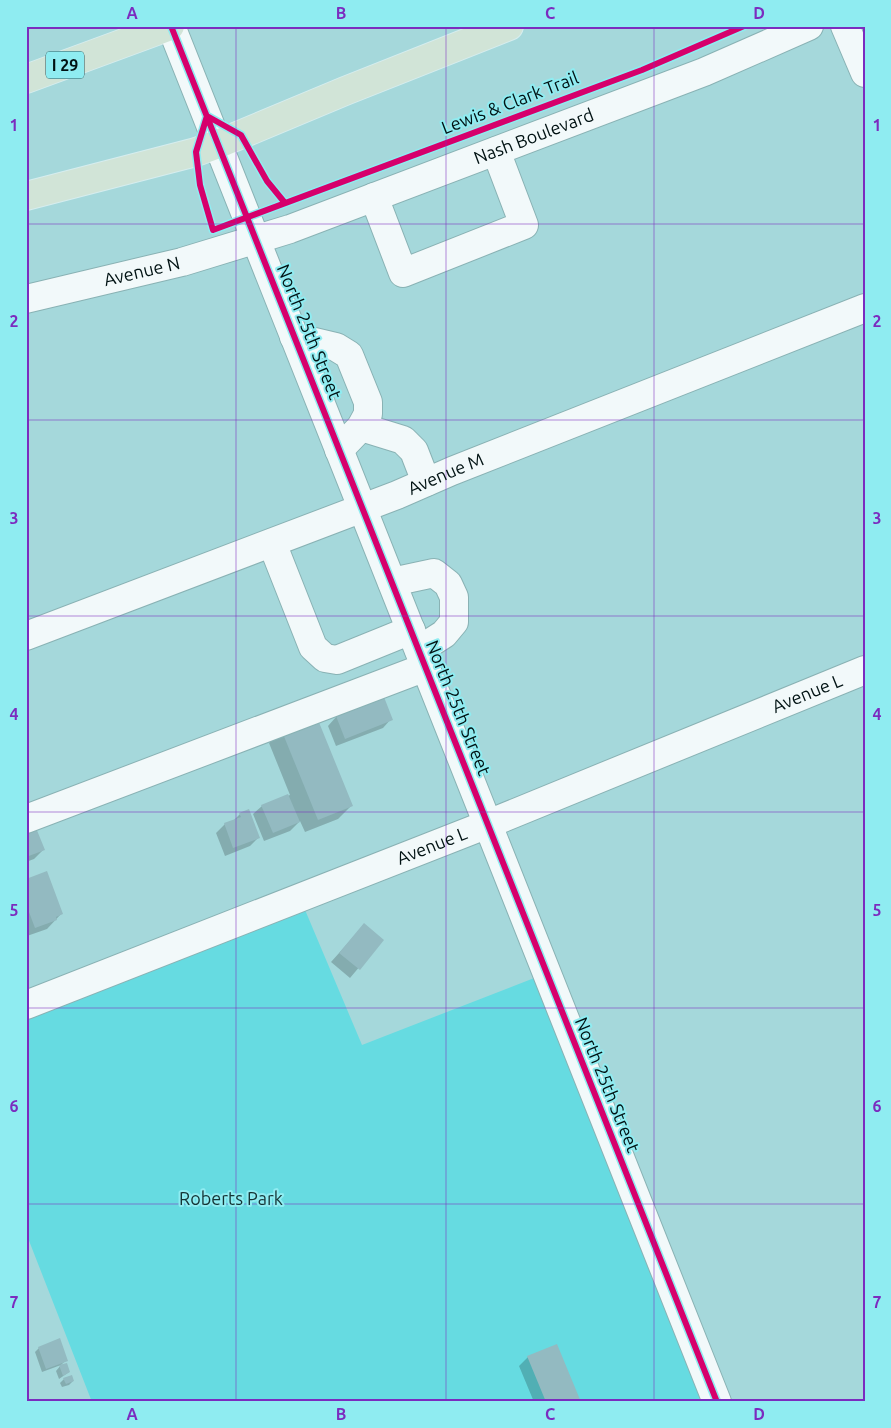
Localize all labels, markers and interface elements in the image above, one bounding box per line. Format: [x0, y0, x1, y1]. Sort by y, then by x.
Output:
text: A [126, 4, 138, 22]
text: B [336, 4, 346, 22]
text: C [545, 4, 555, 22]
text: D [753, 4, 765, 22]
road number: I 29 [46, 52, 84, 78]
street label: Lewis & Clark Trail [438, 67, 581, 137]
street label: Nash Boulevard [471, 104, 596, 167]
text: 1 [9, 116, 19, 134]
text: 1 [872, 116, 882, 134]
street label: Avenue N [101, 252, 182, 289]
street label: North 25th Street [274, 261, 346, 402]
text: 2 [9, 312, 19, 330]
text: 2 [872, 312, 882, 330]
street label: Avenue M [404, 449, 486, 498]
text: 3 [9, 509, 19, 527]
text: 3 [872, 509, 882, 527]
street label: North 25th Street [423, 637, 495, 778]
street label: Avenue L [769, 669, 845, 716]
text: 4 [9, 705, 19, 723]
text: 4 [872, 705, 882, 723]
street label: Avenue L [394, 822, 470, 868]
text: 5 [9, 901, 19, 919]
text: 5 [872, 901, 882, 919]
street label: North 25th Street [572, 1014, 644, 1155]
text: 6 [9, 1097, 19, 1115]
text: 6 [872, 1097, 882, 1115]
park label: Roberts Park [179, 1188, 283, 1208]
text: 7 [9, 1293, 19, 1311]
text: 7 [872, 1293, 882, 1311]
text: A [126, 1405, 138, 1423]
text: B [336, 1405, 346, 1423]
text: C [545, 1405, 555, 1423]
text: D [753, 1405, 765, 1423]

